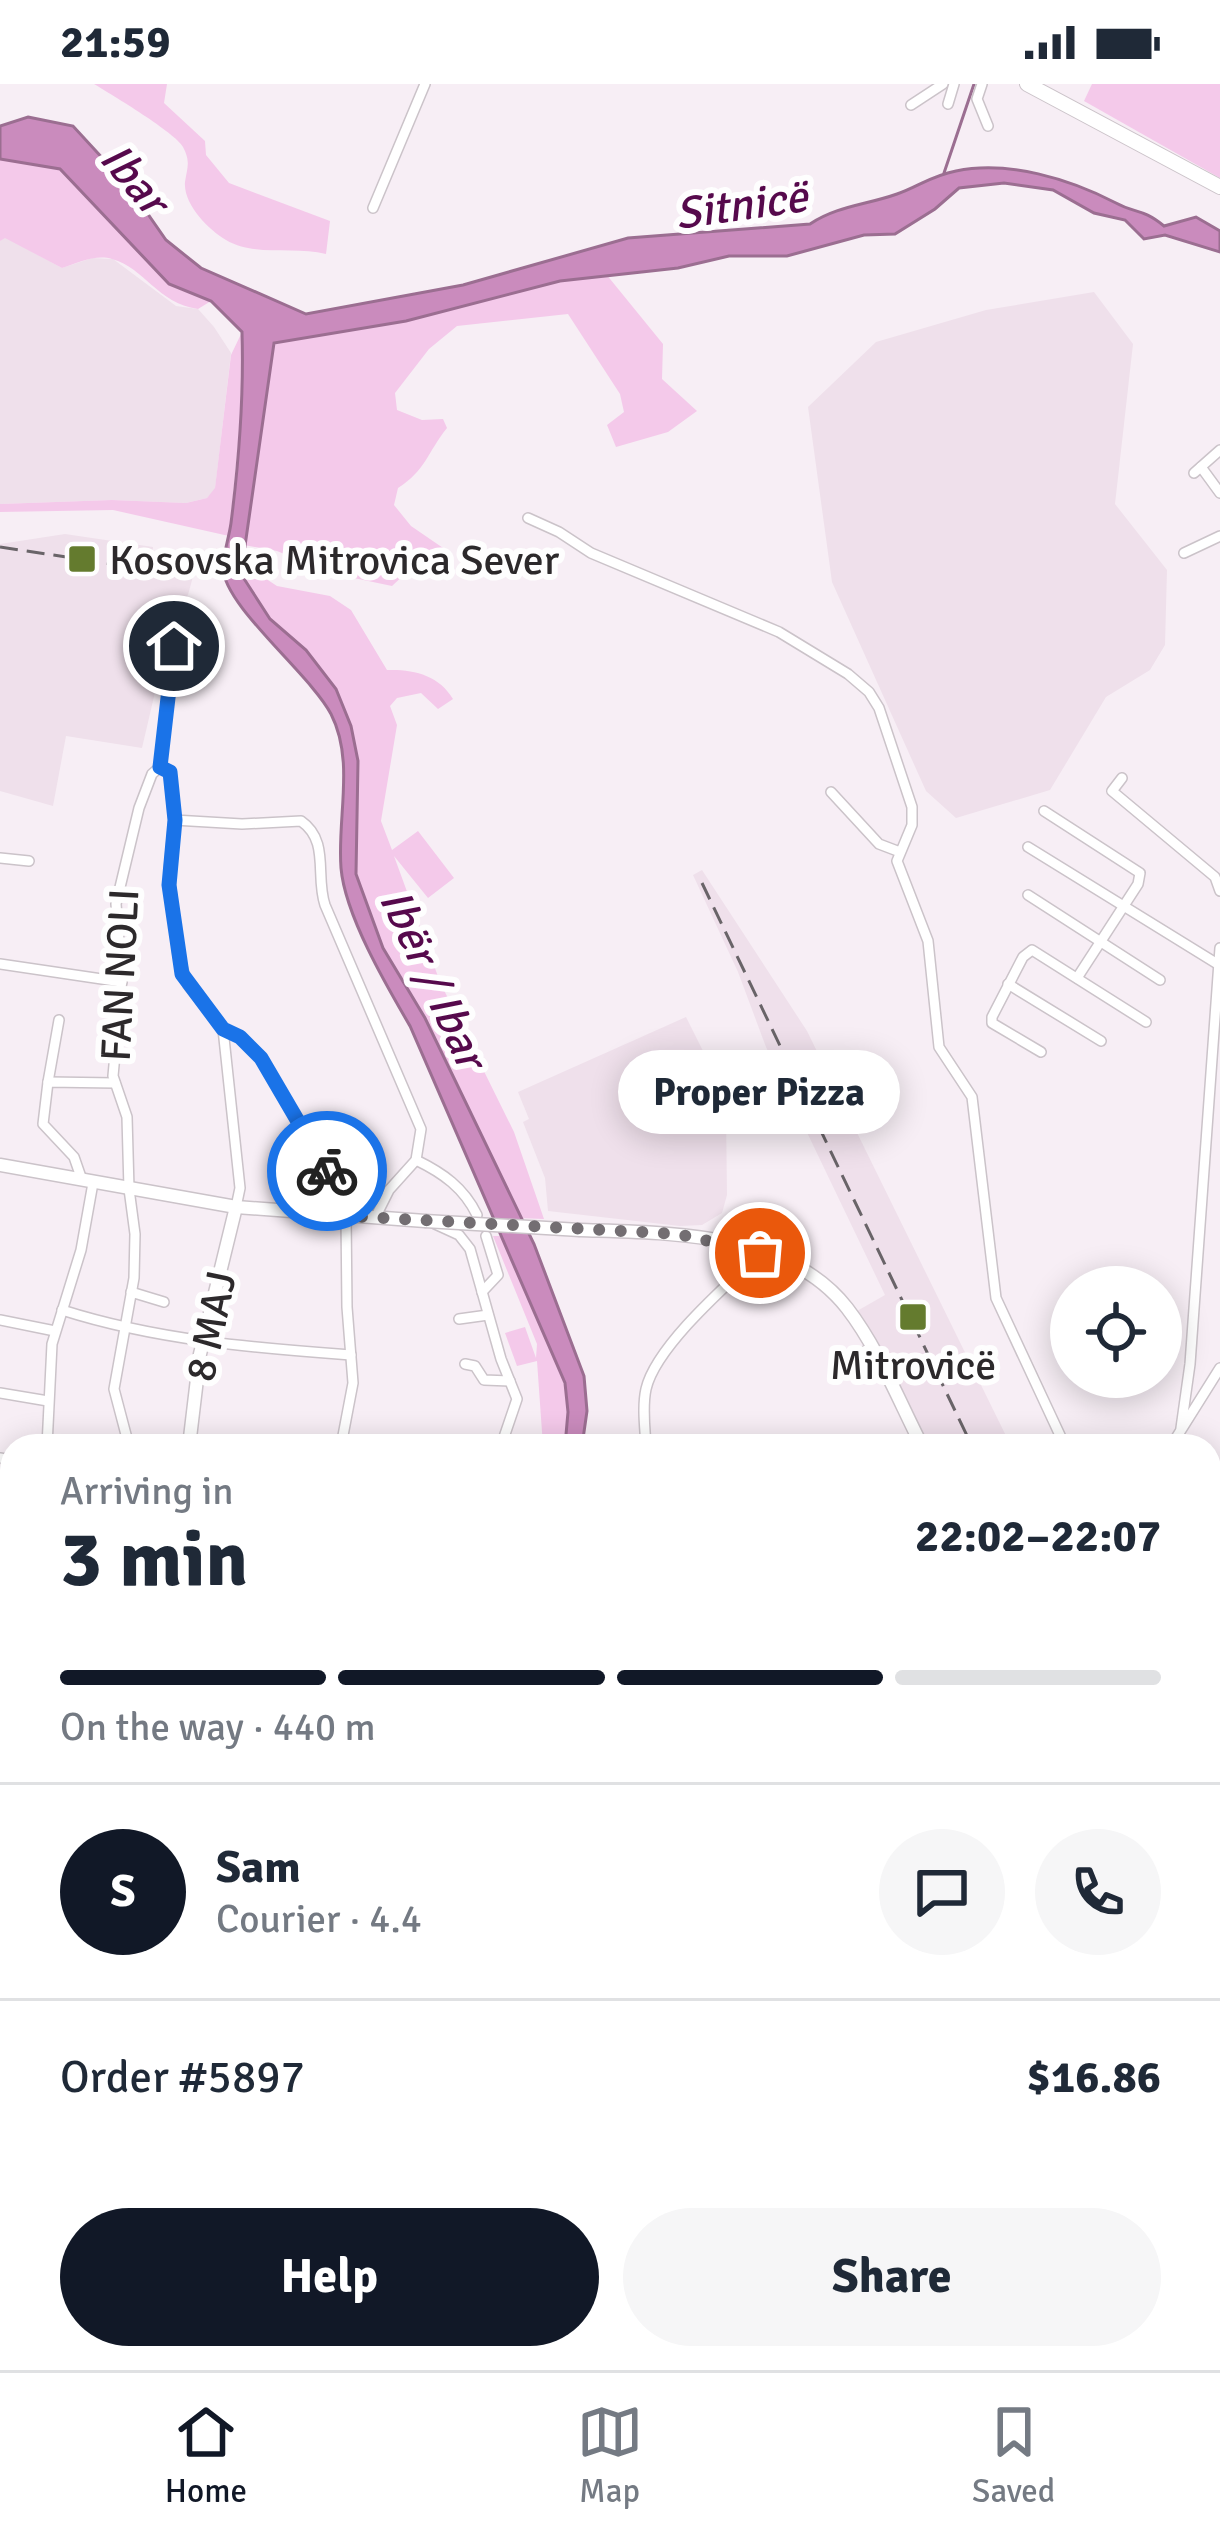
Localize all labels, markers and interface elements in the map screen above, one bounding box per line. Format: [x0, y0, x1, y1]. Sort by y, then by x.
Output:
text: 21:59 [60, 15, 170, 70]
water label: Ibar [88, 132, 183, 230]
water label: Sitnicë [672, 169, 814, 242]
place label: Kosovska Mitrovica Sever [109, 535, 560, 586]
marker: Kosovska Mitrovica Sever [66, 543, 98, 575]
pin [123, 595, 225, 697]
icon: home [141, 613, 207, 679]
water label: Ibër / Ibar [367, 880, 500, 1082]
street label: FAN NOLI [91, 887, 150, 1063]
callout: Proper Pizza [619, 1049, 901, 1133]
text: Proper Pizza [653, 1068, 865, 1116]
courier [267, 1111, 387, 1231]
icon: bike [294, 1138, 360, 1204]
pin [709, 1202, 811, 1304]
icon: bag [727, 1220, 793, 1286]
map controls [1050, 1266, 1182, 1398]
button: locate [1050, 1266, 1182, 1398]
street label: 8 MAJ [175, 1267, 248, 1386]
marker: Mitrovicë [897, 1301, 929, 1333]
place label: Mitrovicë [830, 1340, 996, 1391]
text: Arriving in [60, 1467, 234, 1515]
text: 22:02–22:07 [915, 1509, 1161, 1564]
text: 3 min [60, 1512, 248, 1608]
text: On the way · 440 m [60, 1703, 376, 1751]
button: chat [879, 1829, 1005, 1955]
button: phone [1035, 1829, 1161, 1955]
text: Sam [216, 1840, 301, 1895]
text: S [110, 1864, 136, 1919]
text: Courier · 4.4 [216, 1895, 422, 1943]
text: Order #5897 [60, 2050, 305, 2105]
text: $16.86 [1027, 2050, 1161, 2105]
button: Help [60, 2208, 599, 2346]
button: Share [623, 2208, 1161, 2346]
tab: Home [165, 2399, 247, 2512]
tab: Map [577, 2399, 643, 2512]
tab: Saved [972, 2399, 1055, 2512]

